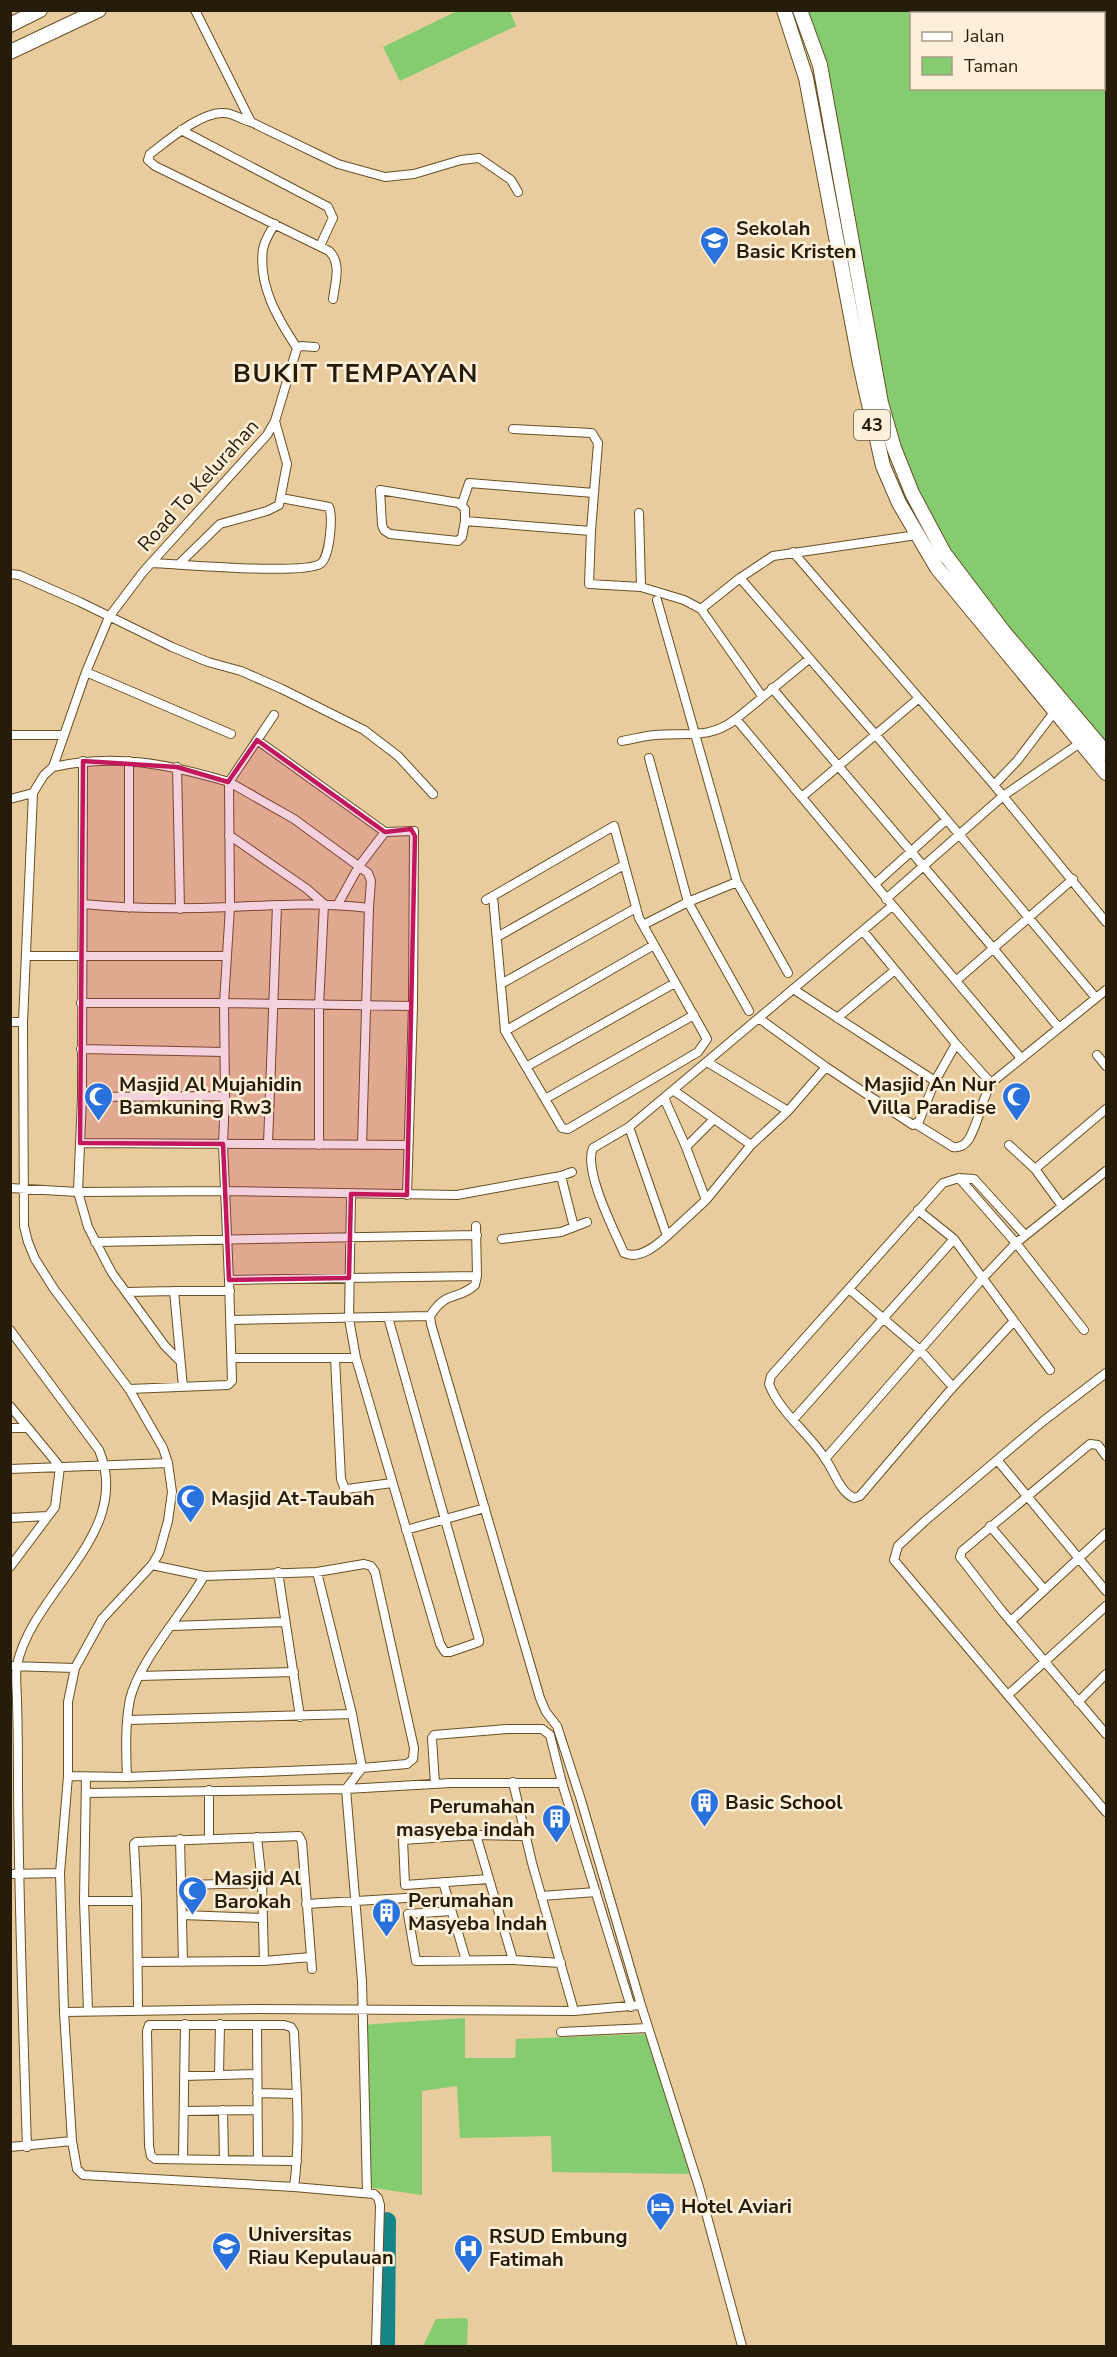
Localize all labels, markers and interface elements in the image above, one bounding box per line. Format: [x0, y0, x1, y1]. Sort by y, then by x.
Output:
legend [910, 12, 1105, 90]
text: Jalan [963, 24, 1004, 48]
text: Taman [964, 54, 1018, 78]
place label: Sekolah Basic Kristen [736, 215, 856, 265]
school or university icon: Sekolah Basic Kristen [699, 224, 731, 266]
district label: BUKIT TEMPAYAN [233, 356, 479, 391]
road number: 43 [854, 410, 890, 440]
street label: Road To Kelurahan [132, 413, 265, 557]
place label: Masjid Al Mujahidin Bamkuning Rw3 [119, 1071, 302, 1121]
place label: Masjid An Nur Villa Paradise [864, 1071, 996, 1121]
mosque icon: Masjid Al Mujahidin Bamkuning Rw3 [82, 1080, 114, 1122]
mosque icon: Masjid An Nur Villa Paradise [1001, 1080, 1033, 1122]
mosque icon: Masjid At-Taubah [174, 1482, 206, 1524]
place label: Masjid At-Taubah [211, 1485, 375, 1512]
building icon: Basic School [688, 1786, 720, 1828]
place label: Basic School [725, 1789, 843, 1816]
place label: Perumahan masyeba indah [396, 1793, 535, 1843]
building icon: Perumahan masyeba indah [540, 1802, 572, 1844]
place label: Masjid Al Barokah [214, 1865, 302, 1915]
mosque icon: Masjid Al Barokah [177, 1874, 209, 1916]
place label: Perumahan Masyeba Indah [408, 1887, 547, 1937]
building icon: Perumahan Masyeba Indah [371, 1896, 403, 1938]
hotel icon: Hotel Aviari [644, 2190, 676, 2232]
place label: Hotel Aviari [681, 2193, 792, 2220]
place label: Universitas Riau Kepulauan [248, 2221, 394, 2271]
place label: RSUD Embung Fatimah [489, 2223, 628, 2273]
school or university icon: Universitas Riau Kepulauan [211, 2230, 243, 2272]
hospital icon: RSUD Embung Fatimah [452, 2232, 484, 2274]

